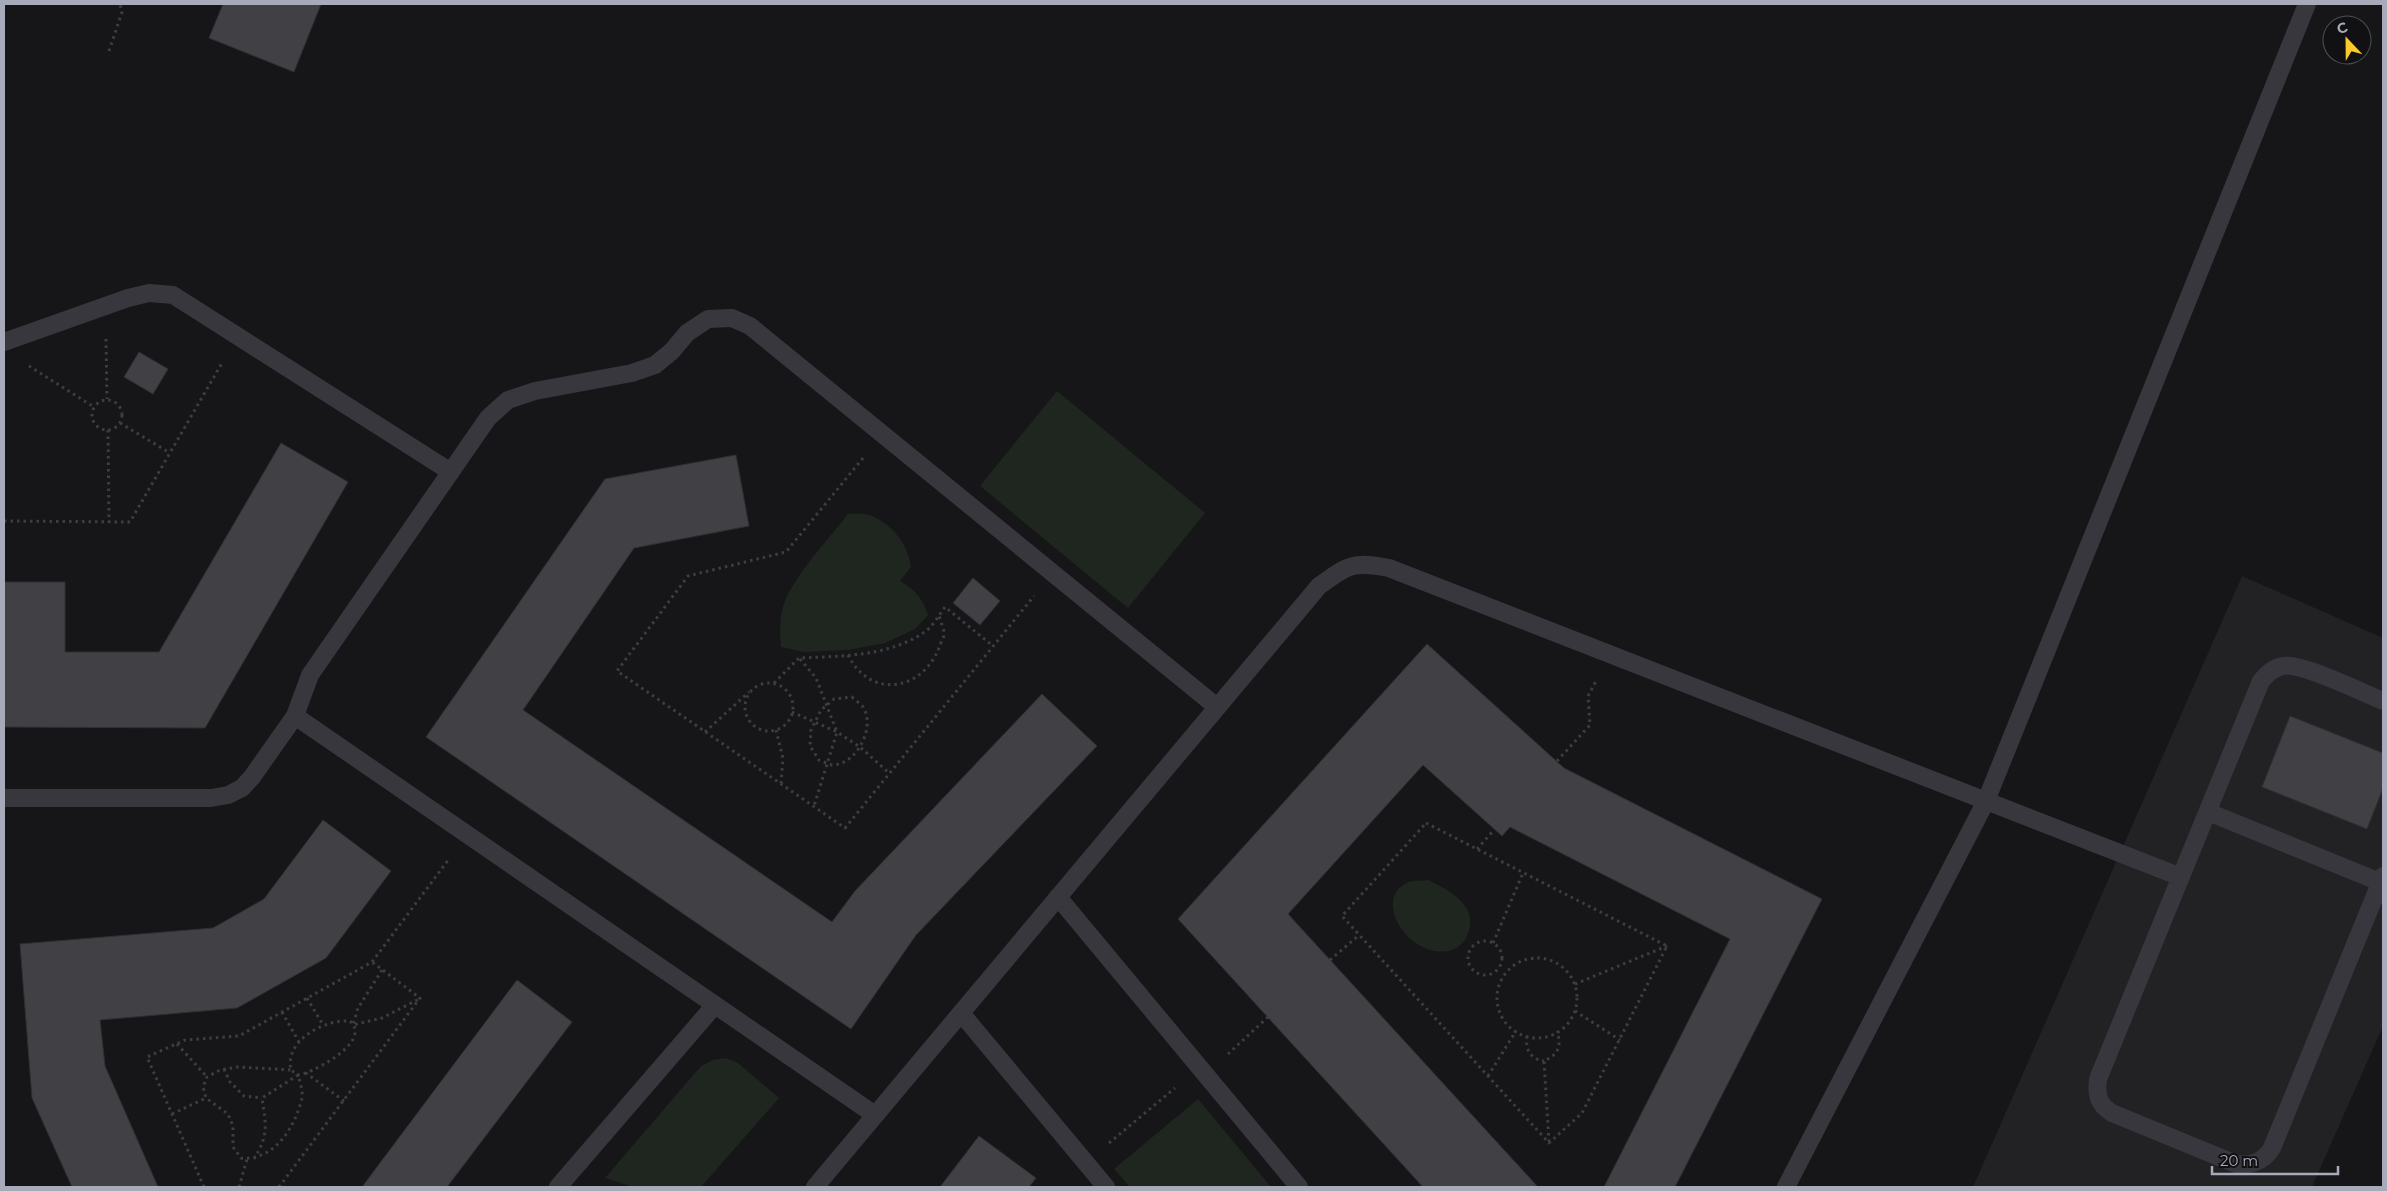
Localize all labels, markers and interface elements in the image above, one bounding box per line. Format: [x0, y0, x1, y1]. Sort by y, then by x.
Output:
north arrow [2322, 15, 2372, 65]
text: С [2334, 18, 2350, 38]
scale bar [2212, 1144, 2338, 1176]
text: 20 m [2220, 1151, 2258, 1170]

